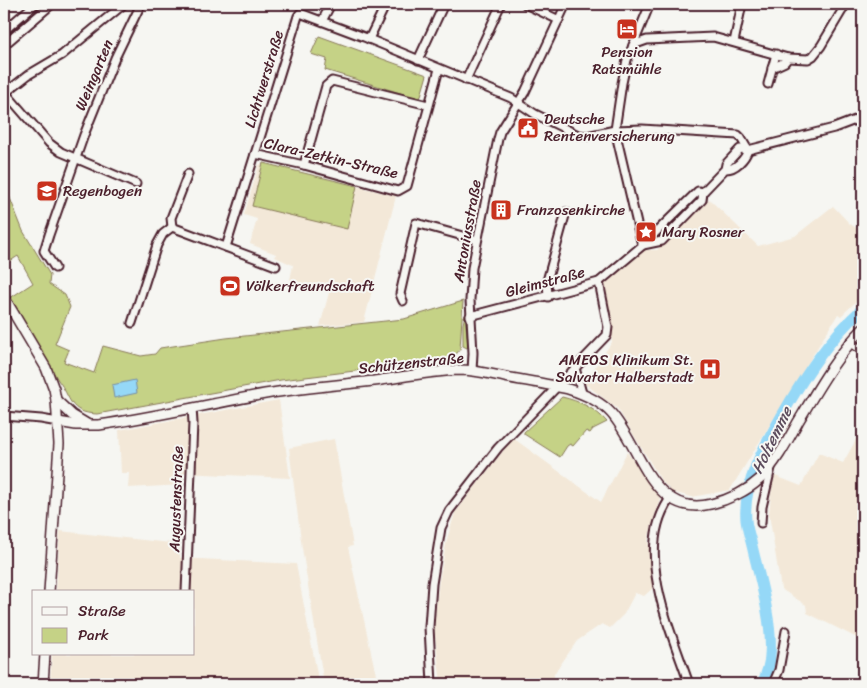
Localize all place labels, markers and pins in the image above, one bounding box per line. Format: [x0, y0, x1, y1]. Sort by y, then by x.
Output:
hotel icon: Pension Ratsmühle [615, 17, 639, 41]
place label: Pension Ratsmühle [592, 39, 662, 82]
place label: Deutsche Rentenversicherung [544, 106, 675, 149]
public building icon: Deutsche Rentenversicherung [516, 116, 540, 140]
place label: Regenbogen [63, 178, 142, 204]
school or university icon: Regenbogen [35, 179, 59, 203]
place label: Franzosenkirche [517, 197, 626, 223]
building icon: Franzosenkirche [489, 198, 513, 222]
place label: Mary Rosner [662, 219, 745, 245]
place icon: Mary Rosner [634, 220, 658, 244]
place label: Völkerfreundschaft [246, 273, 375, 299]
sports icon: Völkerfreundschaft [218, 274, 242, 298]
place label: AMEOS Klinikum St. Salvator Halberstadt [556, 347, 694, 390]
hospital icon: AMEOS Klinikum St. Salvator Halberstadt [698, 357, 722, 381]

